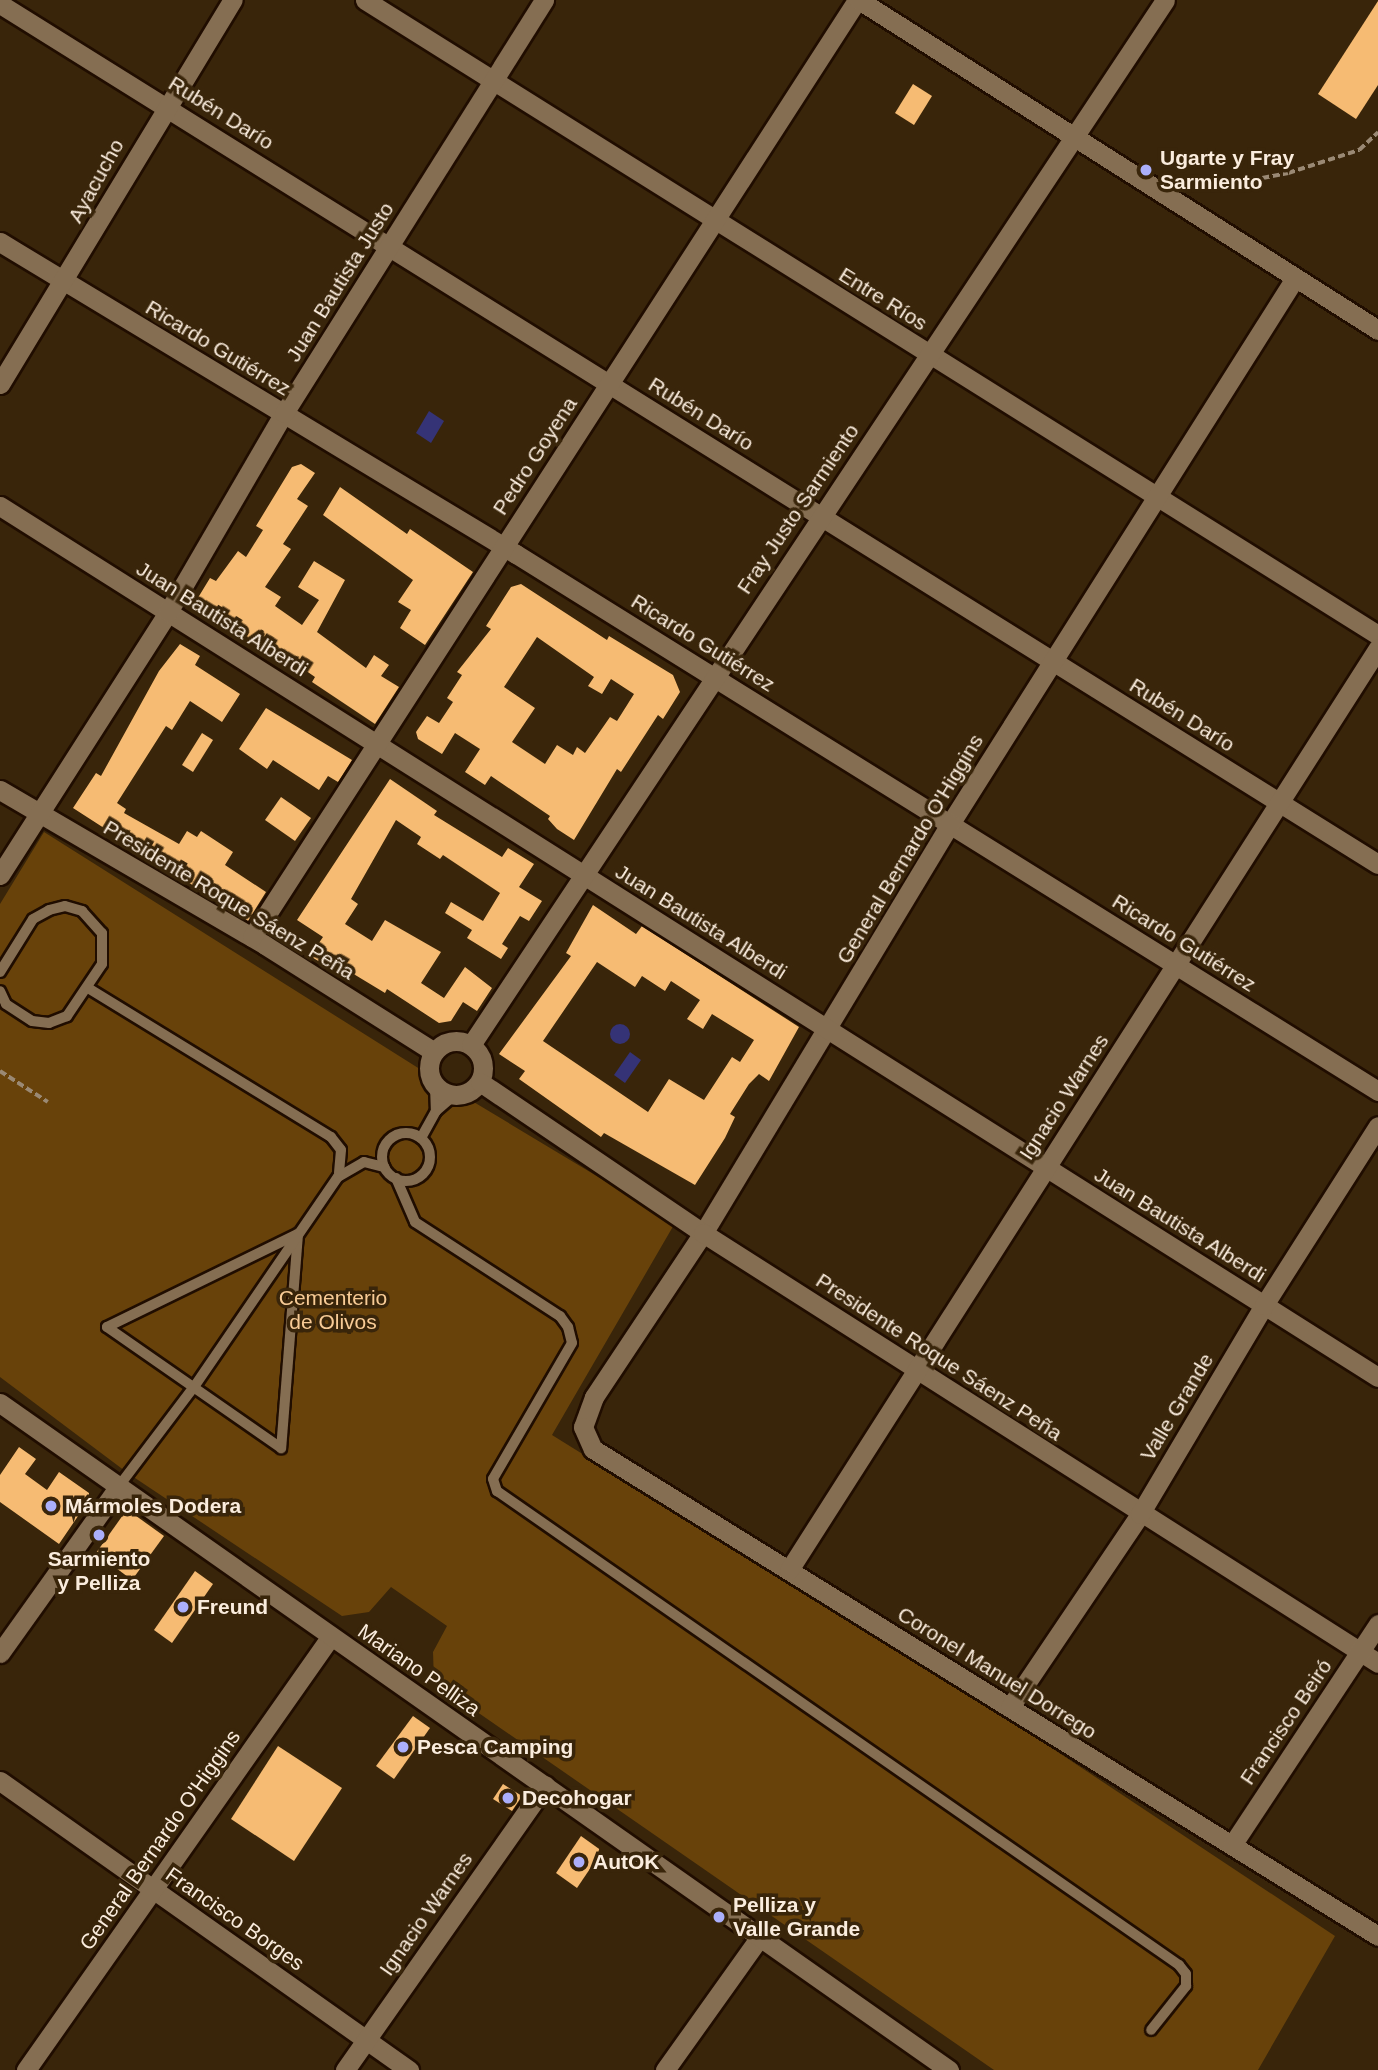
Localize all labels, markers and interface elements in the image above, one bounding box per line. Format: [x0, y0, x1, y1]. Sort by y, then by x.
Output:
street label: Rubén Darío [164, 71, 278, 155]
street label: Ayacucho [63, 135, 129, 227]
place label: Ugarte y Fray Sarmiento [1160, 145, 1294, 195]
marker: Ugarte y Fray Sarmiento [1138, 162, 1154, 178]
street label: Juan Bautista Justo [281, 198, 399, 366]
street label: Entre Ríos [834, 262, 932, 336]
street label: Ricardo Gutiérrez [141, 295, 295, 401]
street label: Rubén Darío [644, 372, 758, 456]
street label: Pedro Goyena [488, 392, 582, 520]
street label: Fray Justo Sarmiento [732, 419, 864, 599]
street label: Juan Bautista Alberdi [131, 556, 313, 682]
street label: Ricardo Gutiérrez [627, 589, 779, 697]
street label: Rubén Darío [1125, 673, 1239, 757]
street label: General Bernardo O'Higgins [831, 730, 989, 968]
street label: Presidente Roque Sáenz Peña [99, 815, 359, 985]
street label: Juan Bautista Alberdi [610, 859, 792, 985]
street label: Ricardo Gutiérrez [1108, 889, 1260, 997]
street label: Ignacio Warnes [1014, 1029, 1114, 1165]
street label: Juan Bautista Alberdi [1089, 1162, 1271, 1288]
street label: Presidente Roque Sáenz Peña [811, 1268, 1067, 1446]
park label: Cementerio de Olivos [279, 1285, 387, 1335]
street label: Valle Grande [1135, 1349, 1219, 1465]
place label: Mármoles Dodera [65, 1493, 241, 1519]
marker: Mármoles Dodera [43, 1498, 59, 1514]
marker: Sarmiento y Pelliza [91, 1527, 107, 1543]
place label: Sarmiento y Pelliza [48, 1546, 150, 1596]
place label: Freund [197, 1594, 268, 1620]
marker: Freund [175, 1599, 191, 1615]
street label: Coronel Manuel Dorrego [893, 1601, 1101, 1745]
street label: Mariano Pelliza [353, 1619, 485, 1721]
street label: Francisco Beiró [1235, 1654, 1337, 1790]
street label: General Bernardo O'Higgins [74, 1725, 246, 1955]
place label: Pesca Camping [417, 1734, 573, 1760]
marker: Pesca Camping [395, 1739, 411, 1755]
place label: Decohogar [522, 1785, 632, 1811]
marker: Decohogar [500, 1790, 516, 1806]
street label: Ignacio Warnes [374, 1847, 478, 1981]
place label: AutOK [593, 1849, 659, 1875]
marker: AutOK [571, 1854, 587, 1870]
street label: Francisco Borges [161, 1862, 309, 1976]
place label: Pelliza y Valle Grande [733, 1892, 860, 1942]
marker: Pelliza y Valle Grande [711, 1909, 727, 1925]

